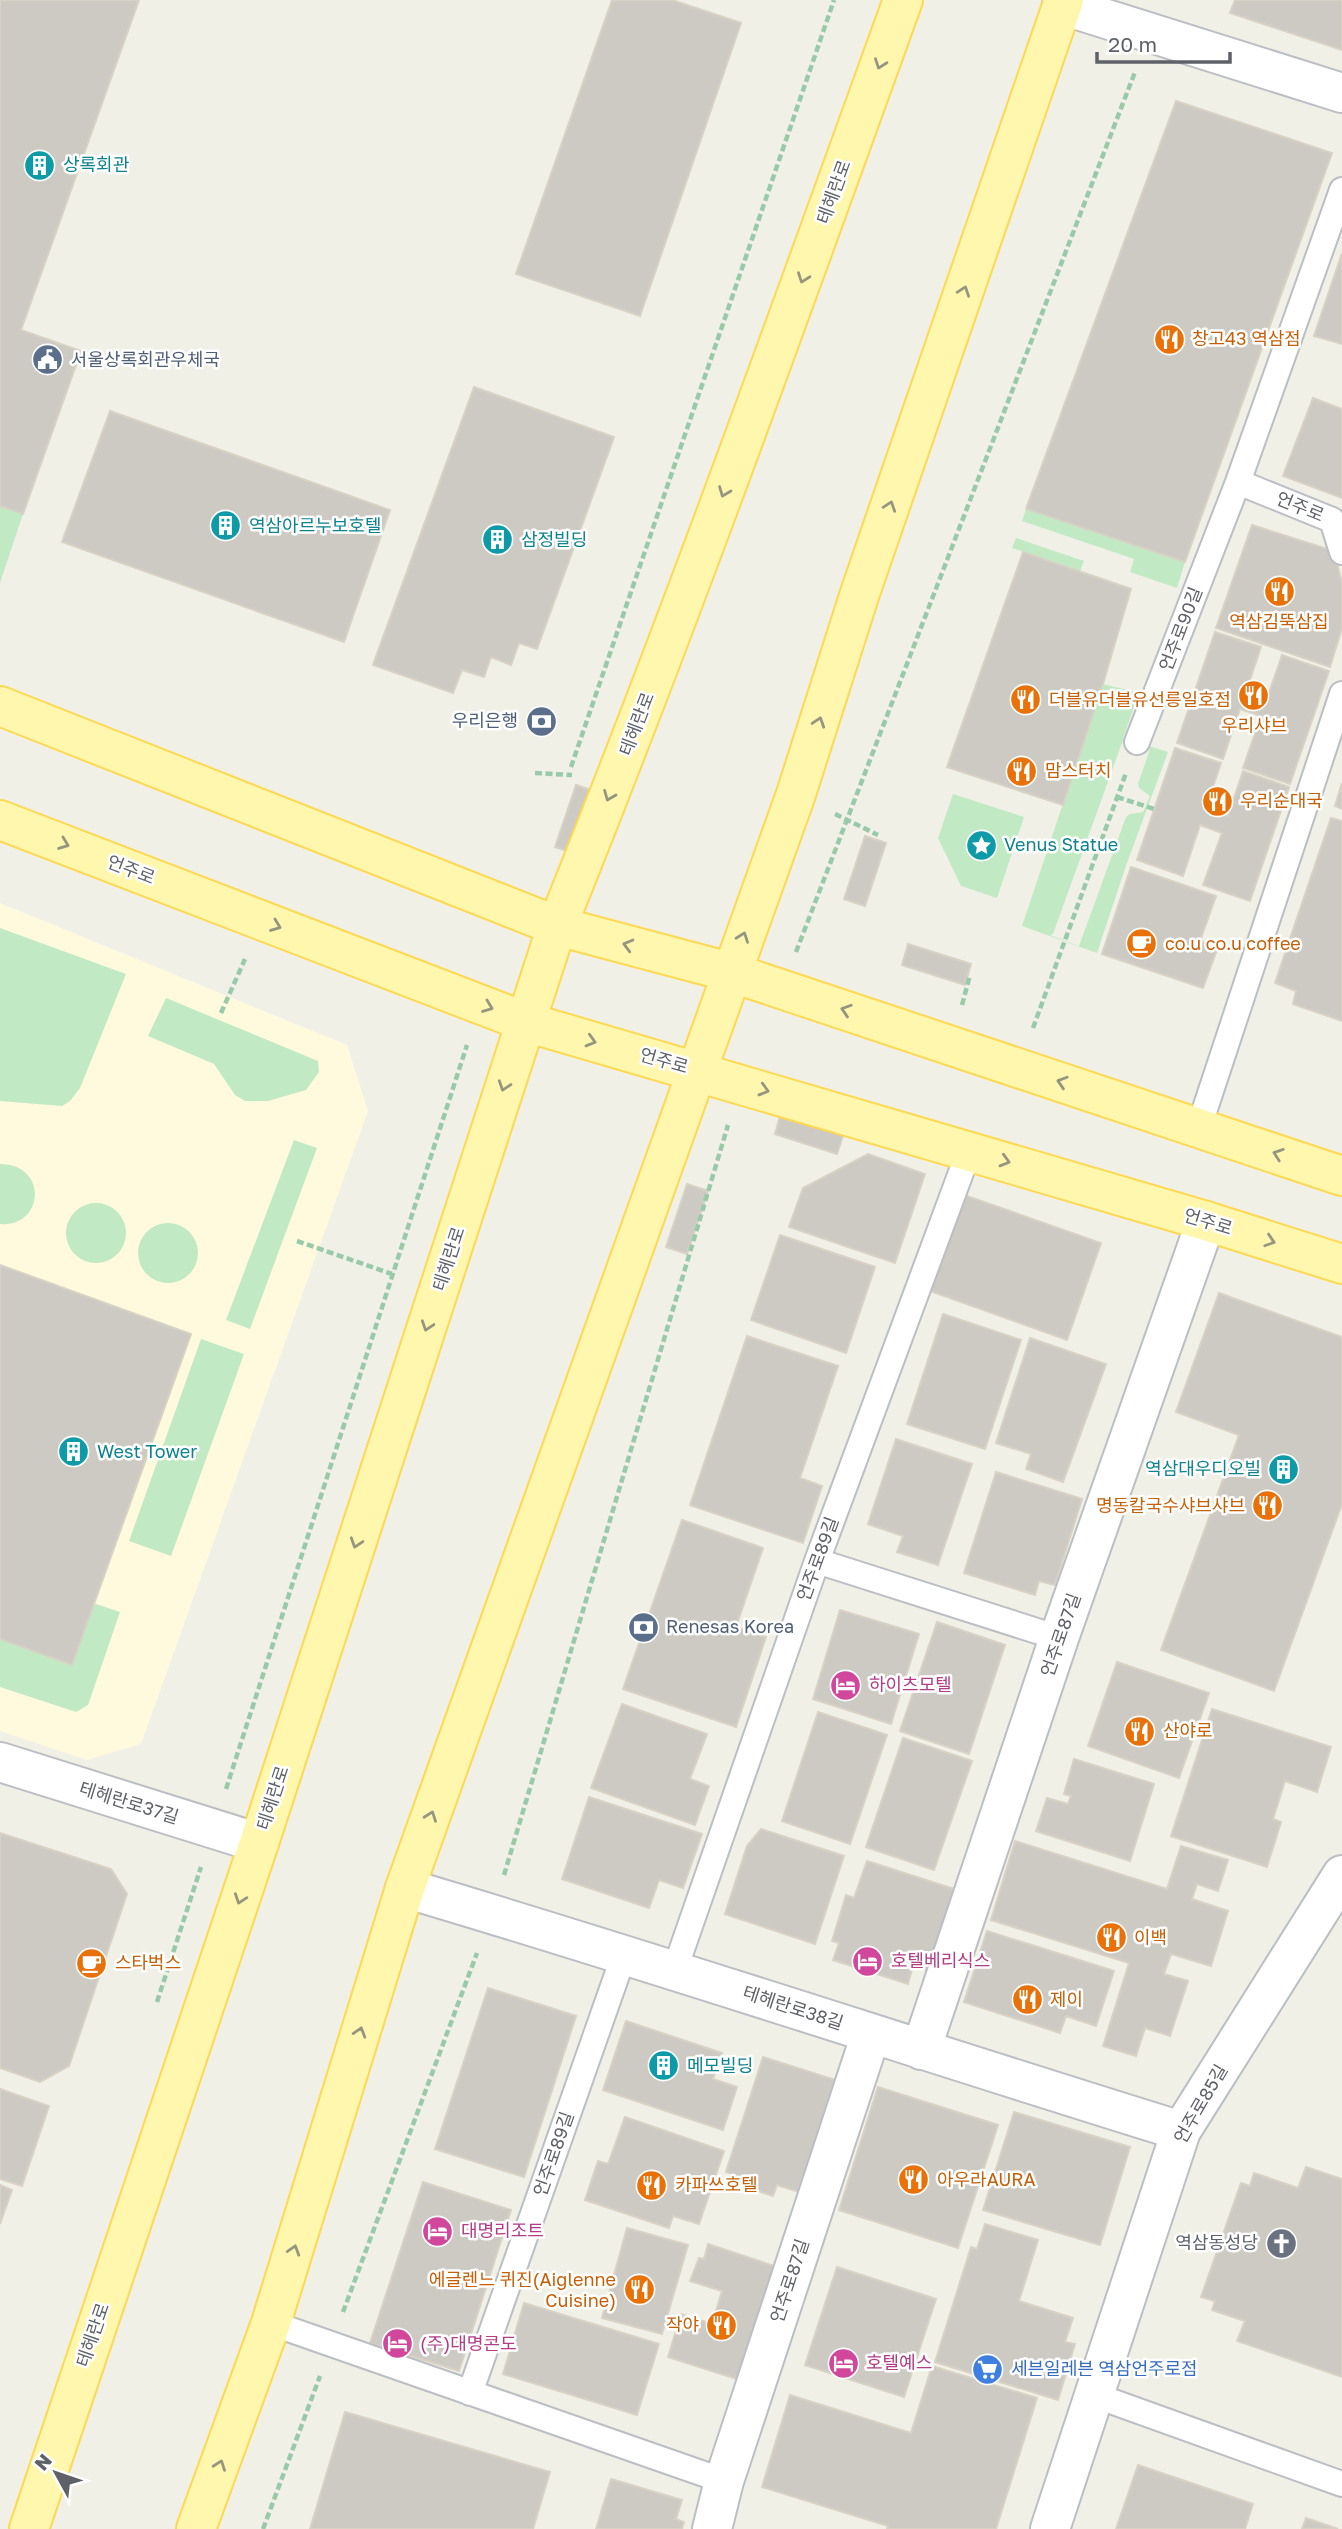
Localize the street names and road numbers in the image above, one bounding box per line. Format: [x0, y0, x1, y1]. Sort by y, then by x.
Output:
street label: 테헤란로 [811, 157, 855, 227]
street label: 언주로 [1273, 487, 1328, 526]
street label: 언주로90길 [1154, 583, 1206, 674]
street label: 테헤란로 [614, 689, 658, 759]
street label: 언주로 [104, 850, 158, 888]
street label: 언주로 [637, 1043, 691, 1077]
street label: 언주로 [1181, 1203, 1235, 1239]
street label: 테헤란로 [427, 1224, 469, 1294]
street label: 언주로89길 [792, 1513, 842, 1604]
street label: 언주로87길 [1036, 1590, 1085, 1679]
street label: 테헤란로 [251, 1763, 293, 1833]
street label: 테헤란로37길 [77, 1776, 182, 1828]
street label: 테헤란로38길 [740, 1980, 846, 2034]
street label: 언주로85길 [1169, 2060, 1232, 2147]
street label: 언주로89길 [528, 2108, 578, 2199]
street label: 언주로87길 [765, 2236, 813, 2325]
street label: 테헤란로 [71, 2300, 113, 2370]

